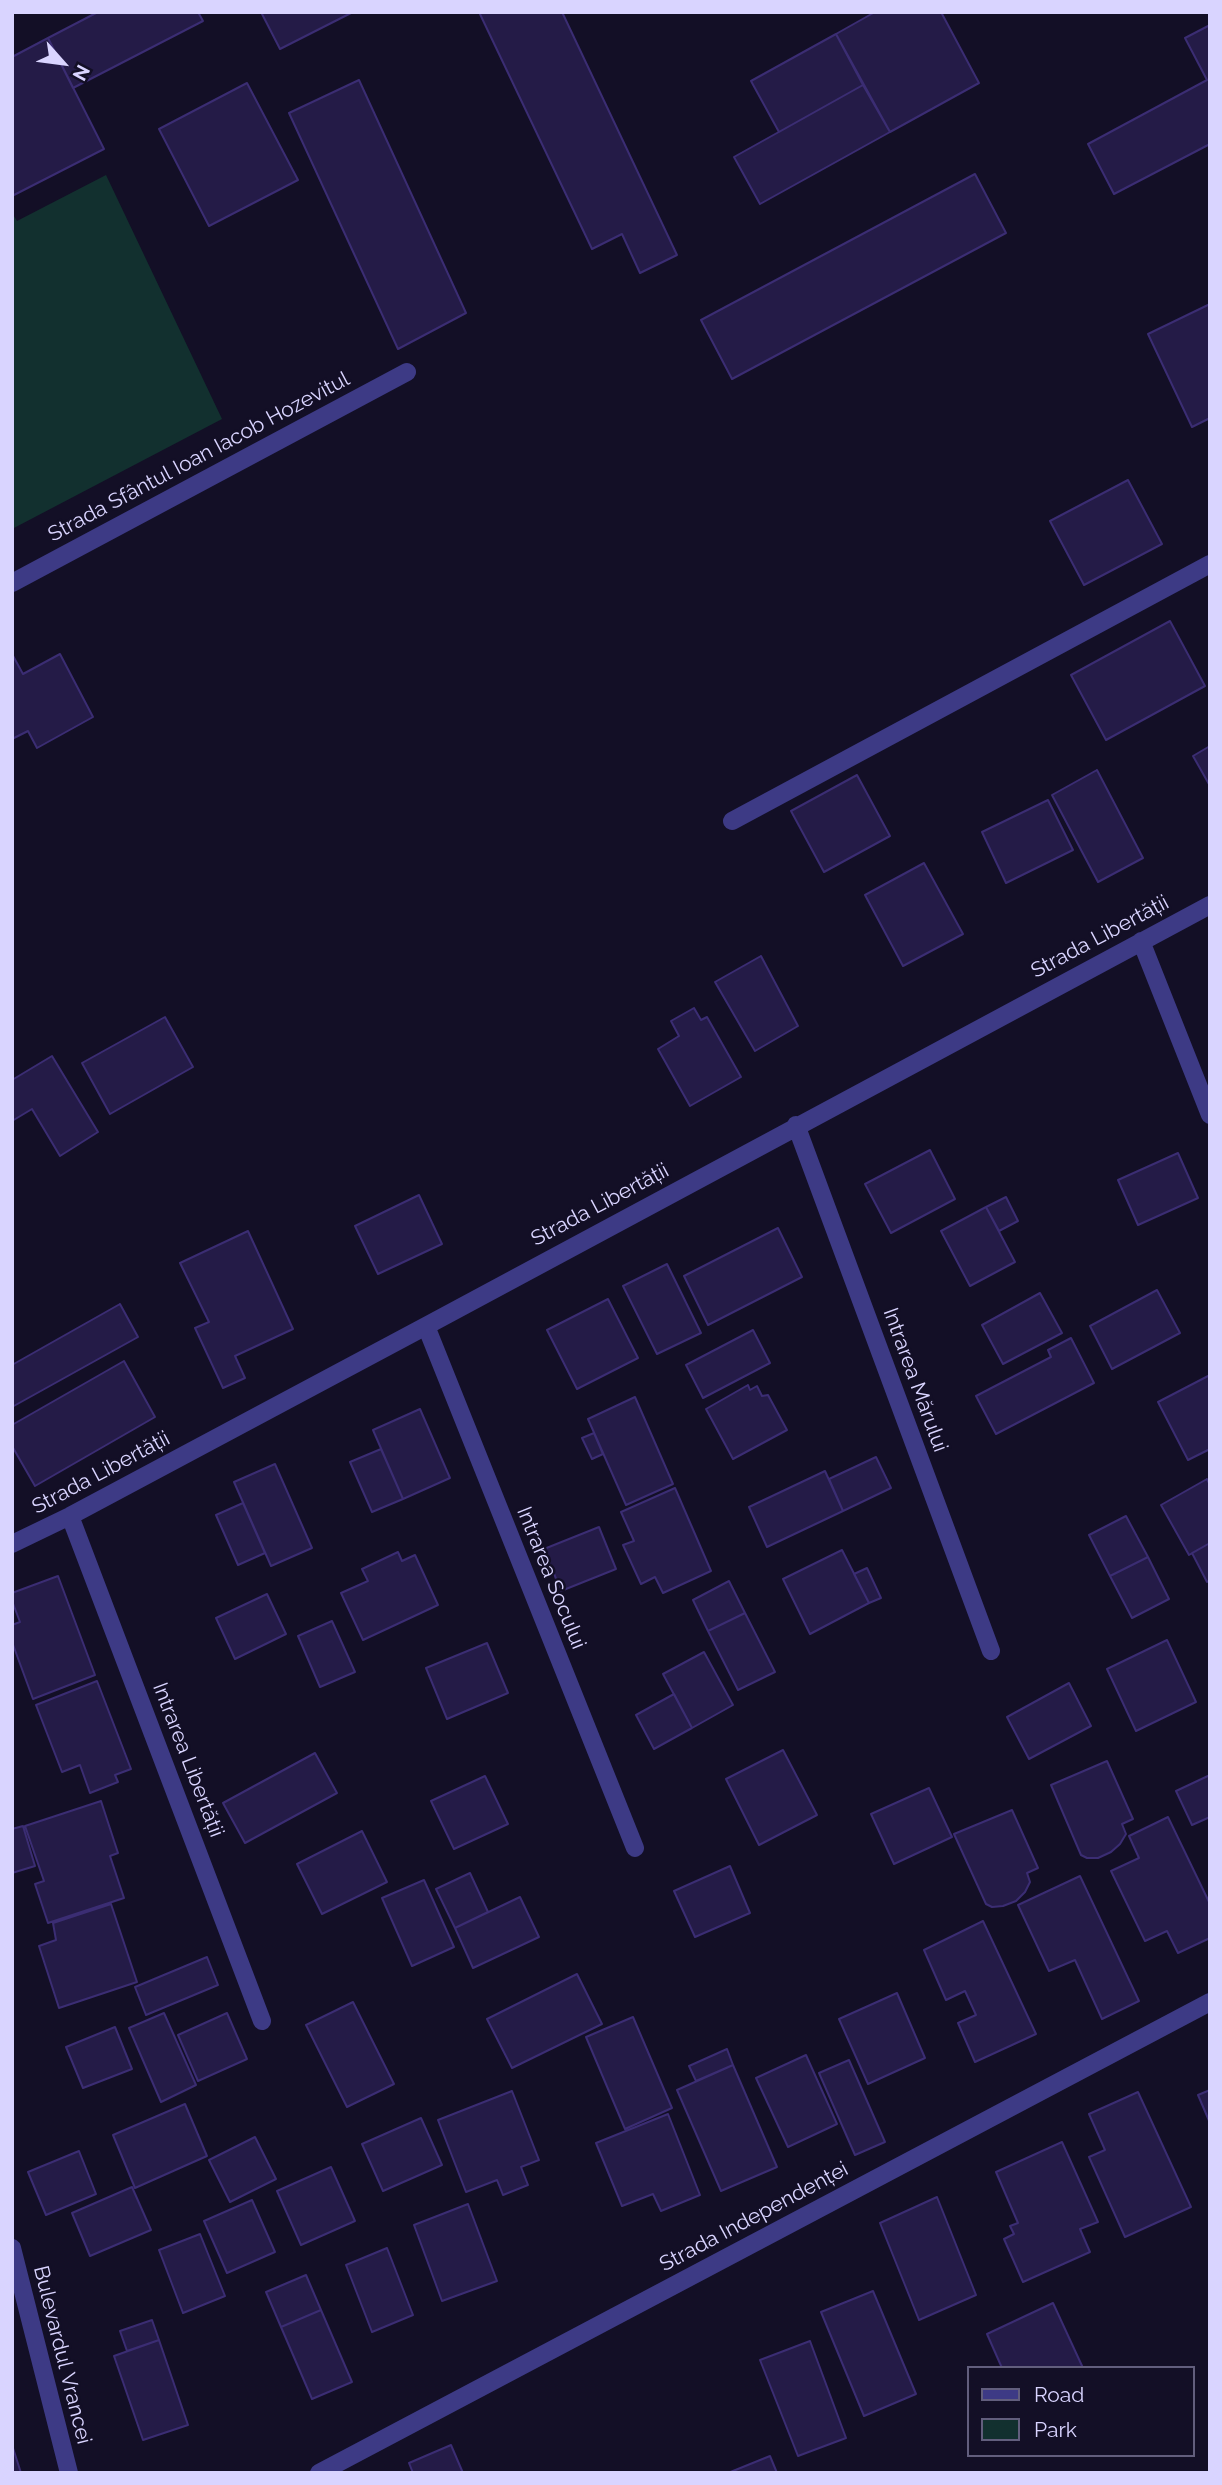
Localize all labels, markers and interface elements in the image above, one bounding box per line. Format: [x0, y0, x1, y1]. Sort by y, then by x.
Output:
north arrow [28, 28, 98, 98]
text: N [68, 61, 95, 84]
street label: Strada Sfântul Ioan Iacob Hozevitul [44, 367, 354, 547]
street label: Strada Libertății [1027, 890, 1173, 984]
street label: Strada Libertății [527, 1158, 673, 1252]
street label: Intrarea Mărului [877, 1304, 953, 1456]
street label: Strada Libertății [28, 1426, 174, 1520]
street label: Intrarea Socului [511, 1503, 591, 1653]
street label: Intrarea Libertății [147, 1679, 229, 1841]
street label: Strada Independenței [655, 2157, 853, 2277]
street label: Bulevardul Vrancei [28, 2263, 96, 2447]
legend [967, 2366, 1194, 2457]
text: Road [1034, 2382, 1084, 2407]
text: Park [1034, 2417, 1077, 2442]

